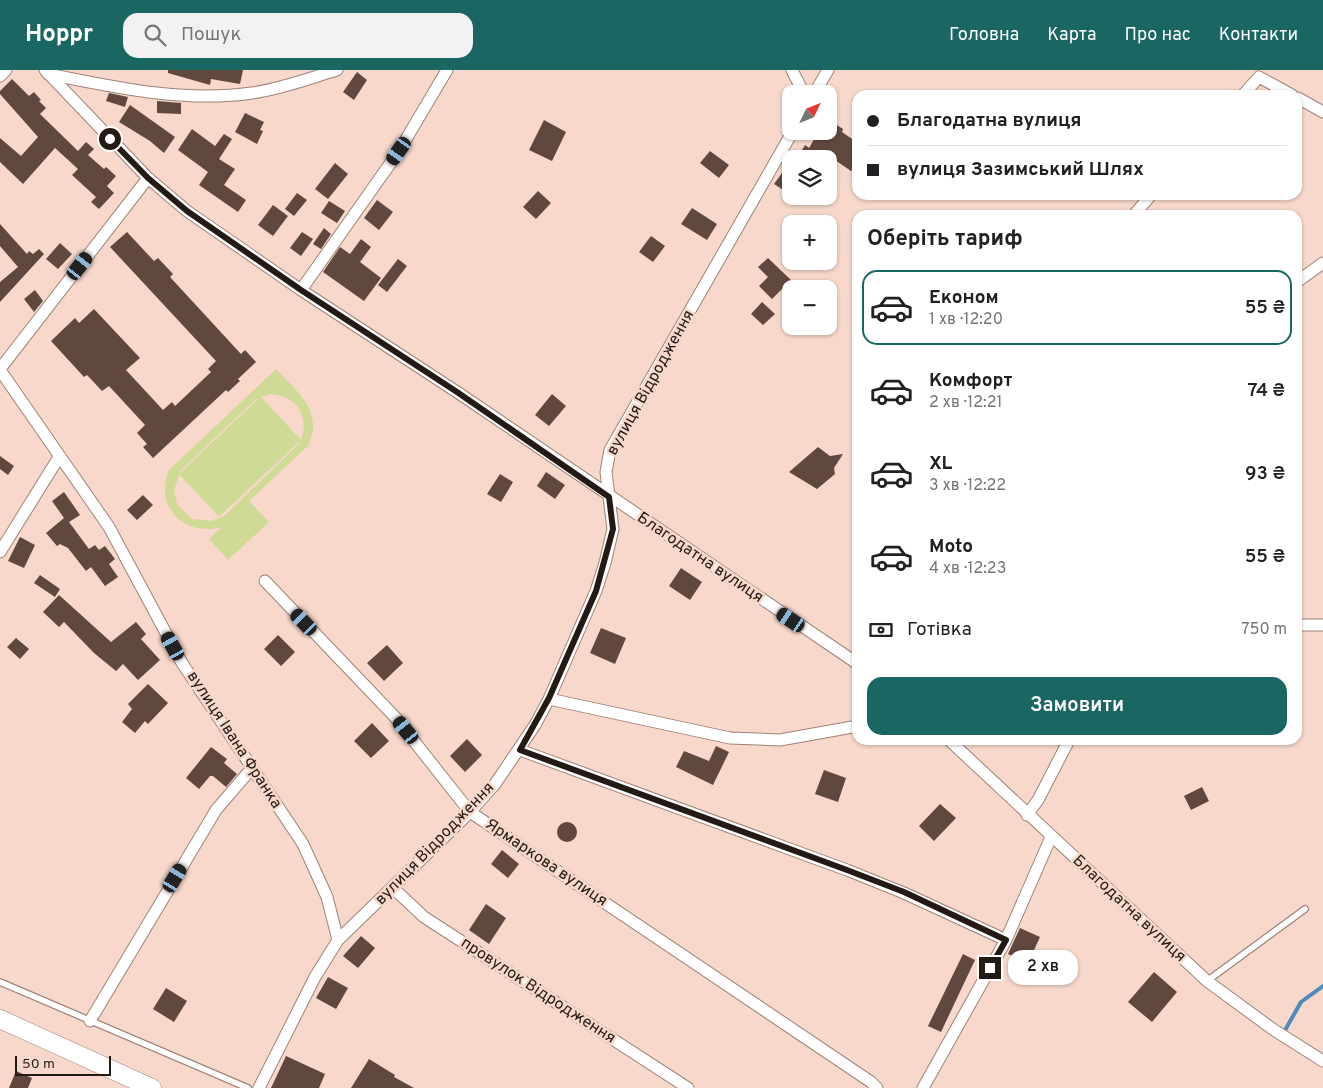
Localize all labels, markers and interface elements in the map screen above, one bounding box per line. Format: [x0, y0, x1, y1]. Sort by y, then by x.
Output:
search box [123, 13, 473, 58]
text: Hoppr [25, 20, 93, 50]
icon: search [141, 21, 169, 49]
text: Пошук [181, 23, 241, 47]
text: Головна [949, 24, 1019, 47]
text: Карта [1047, 24, 1097, 47]
text: Про нас [1125, 24, 1191, 47]
text: Контакти [1219, 24, 1298, 47]
north arrow [782, 85, 838, 140]
map controls [782, 85, 837, 335]
text: Благодатна вулиця [897, 109, 1081, 133]
route start [99, 128, 121, 150]
car [384, 134, 413, 168]
button: layers [782, 150, 837, 205]
text: вулиця Зазимський Шлях [897, 158, 1144, 182]
button: + [782, 215, 837, 270]
text: Оберіть тариф [867, 226, 1023, 253]
car [64, 250, 95, 282]
button: − [782, 280, 837, 335]
icon: car [869, 285, 914, 330]
text: Економ [929, 286, 999, 310]
text: 55 ₴ [1245, 296, 1285, 320]
street label: вулиця Відродження [603, 307, 699, 459]
text: 1 хв · 12:20 [929, 310, 1003, 330]
icon: car [869, 368, 914, 413]
text: Комфорт [929, 369, 1012, 393]
text: 74 ₴ [1247, 379, 1285, 403]
text: 2 хв · 12:21 [929, 393, 1002, 413]
icon: car [869, 451, 914, 496]
text: XL [929, 452, 952, 476]
text: 93 ₴ [1245, 462, 1285, 486]
text: 3 хв · 12:22 [929, 476, 1006, 496]
street label: Благодатна вулиця [633, 508, 767, 608]
icon: car [869, 534, 914, 579]
text: Moto [929, 535, 973, 559]
text: 55 ₴ [1245, 545, 1285, 569]
text: 4 хв · 12:23 [929, 559, 1006, 579]
car [774, 605, 807, 635]
car [288, 606, 319, 638]
icon: cash [867, 616, 895, 644]
text: Готівка [907, 618, 972, 642]
text: 750 m [1241, 620, 1287, 640]
car [159, 629, 186, 663]
street label: вулиця Івана Франка [182, 668, 286, 812]
button: Замовити [867, 677, 1287, 735]
car [390, 714, 421, 746]
street label: вулиця Відродження [371, 778, 499, 910]
street label: Ярмаркова вулиця [481, 815, 611, 911]
street label: Благодатна вулиця [1068, 851, 1190, 967]
car [160, 861, 189, 895]
street label: провулок Відродження [457, 933, 619, 1049]
callout: 2 хв [1008, 950, 1078, 986]
route end [979, 957, 1001, 979]
text: 2 хв [1027, 957, 1059, 977]
scale bar [15, 1053, 111, 1076]
text: 50 m [22, 1056, 55, 1073]

